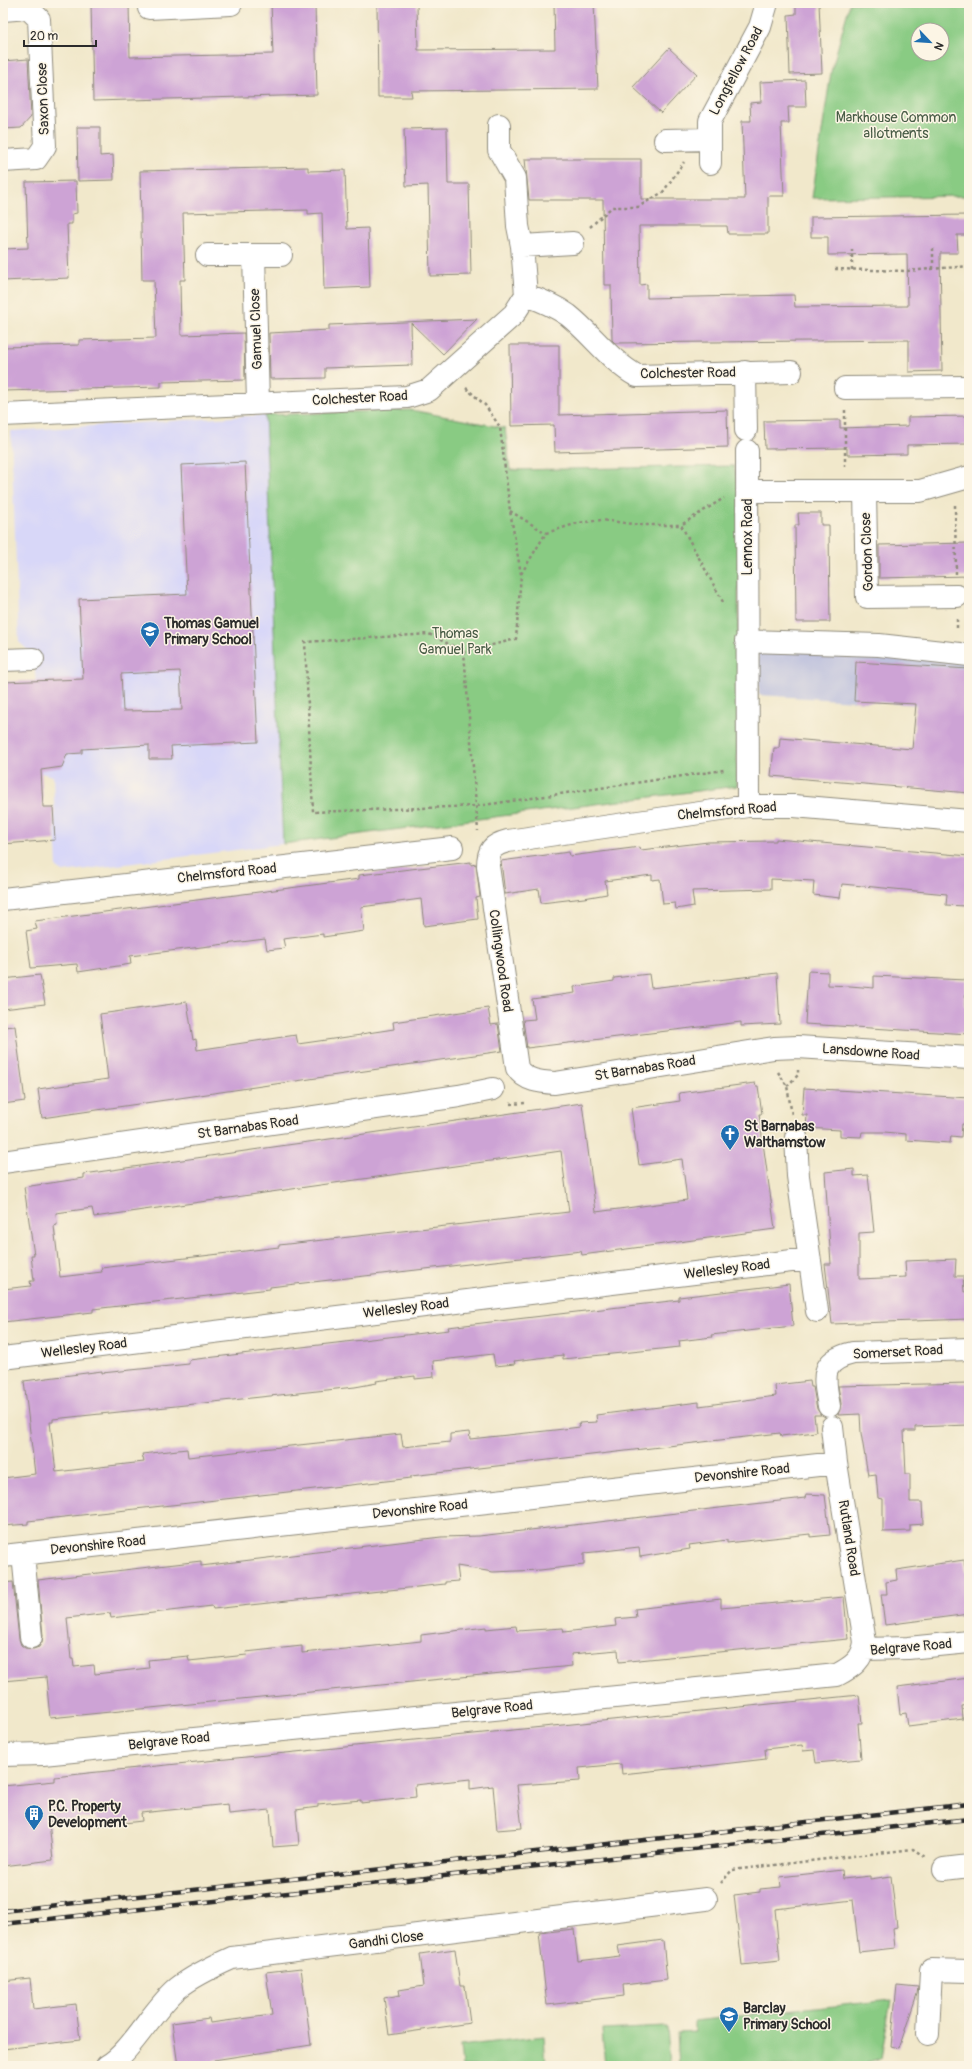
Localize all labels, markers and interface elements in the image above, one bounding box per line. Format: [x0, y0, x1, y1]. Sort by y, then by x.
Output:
scale bar [24, 22, 96, 48]
north arrow [910, 22, 950, 62]
street label: Longfellow Road [706, 24, 766, 118]
text: 20 m [30, 29, 59, 44]
text: N [931, 40, 946, 53]
street label: Saxon Close [33, 62, 53, 136]
park label: Markhouse Common allotments [836, 109, 956, 142]
street label: Gamuel Close [246, 288, 266, 370]
street label: Colchester Road [640, 364, 736, 382]
street label: Colchester Road [312, 387, 408, 409]
street label: Lennox Road [739, 498, 756, 576]
street label: Gordon Close [857, 512, 877, 592]
place label: Thomas Gamuel Primary School [163, 615, 259, 648]
school or university icon: Thomas Gamuel Primary School [139, 620, 161, 648]
park label: Thomas Gamuel Park [418, 625, 492, 658]
street label: Chelmsford Road [676, 798, 778, 824]
street label: Chelmsford Road [176, 859, 278, 887]
street label: Collingwood Road [485, 909, 517, 1014]
street label: Lansdowne Road [821, 1040, 921, 1064]
street label: St Barnabas Road [593, 1052, 697, 1084]
street label: St Barnabas Road [196, 1111, 300, 1143]
place label: St Barnabas Walthamstow [744, 1118, 826, 1151]
church icon: St Barnabas Walthamstow [719, 1123, 741, 1151]
street label: Wellesley Road [683, 1255, 771, 1283]
street label: Wellesley Road [362, 1294, 450, 1322]
street label: Wellesley Road [40, 1334, 128, 1362]
street label: Somerset Road [852, 1341, 944, 1363]
street label: Devonshire Road [693, 1460, 791, 1486]
street label: Devonshire Road [371, 1496, 469, 1522]
street label: Rutland Road [835, 1499, 863, 1578]
street label: Devonshire Road [49, 1532, 147, 1558]
street label: Belgrave Road [869, 1635, 953, 1659]
street label: Belgrave Road [450, 1696, 534, 1722]
street label: Belgrave Road [127, 1728, 211, 1754]
place label: P.C. Property Development [48, 1798, 127, 1831]
building icon: P.C. Property Development [23, 1803, 45, 1831]
street label: Gandhi Close [348, 1927, 424, 1953]
place label: Barclay Primary School [743, 2000, 831, 2033]
school or university icon: Barclay Primary School [718, 2005, 740, 2033]

